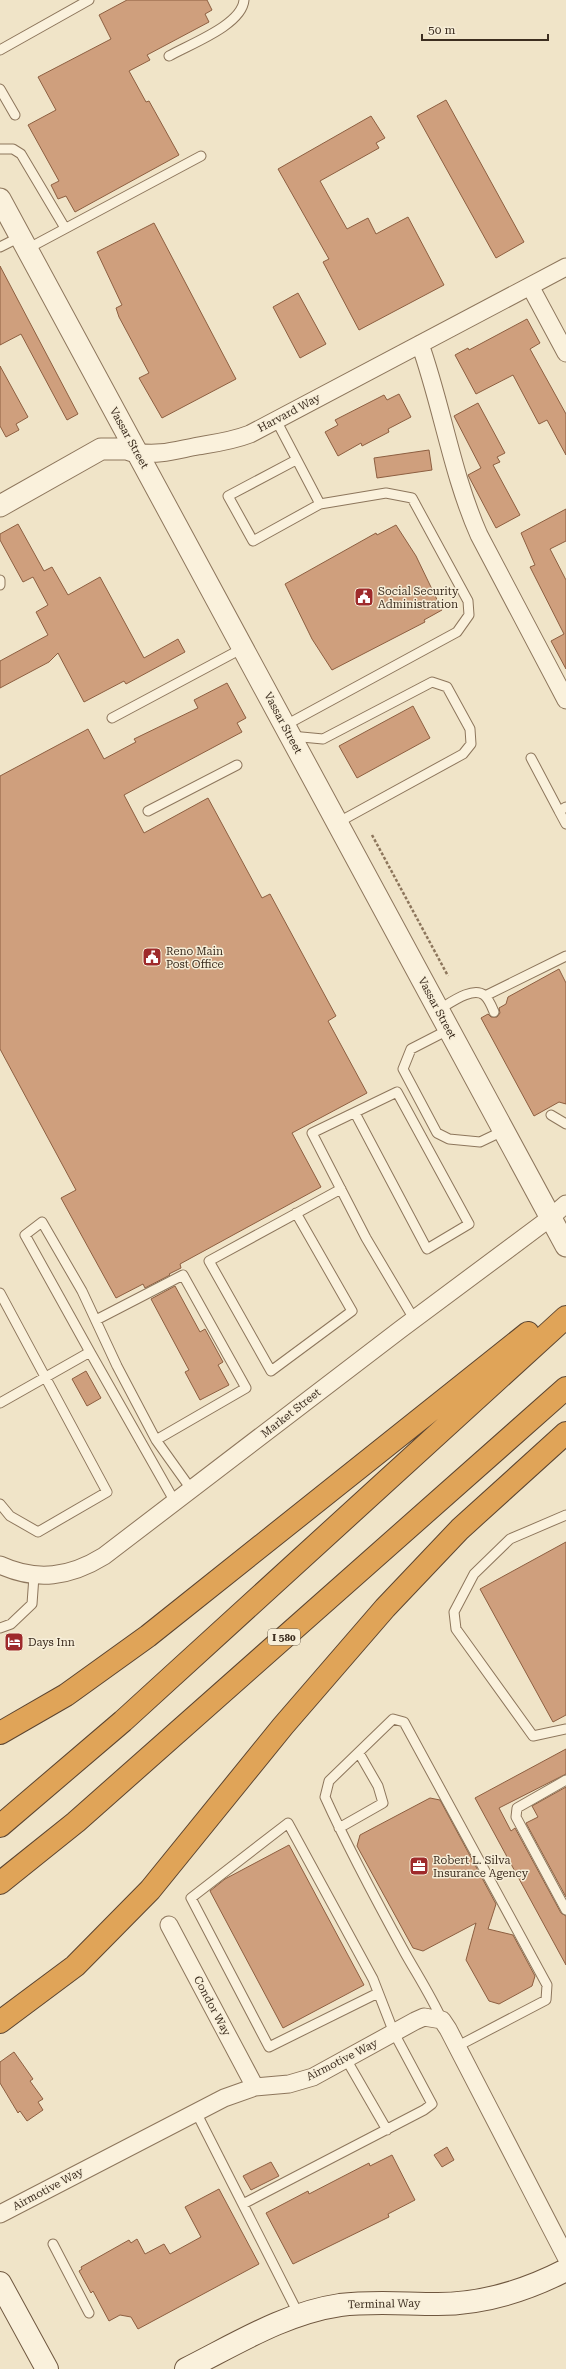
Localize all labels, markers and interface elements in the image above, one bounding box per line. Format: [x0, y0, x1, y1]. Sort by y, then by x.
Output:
scale bar [422, 16, 548, 42]
text: 50 m [428, 23, 455, 37]
street label: Harvard Way [255, 391, 323, 435]
street label: Vassar Street [107, 405, 151, 471]
place label: Social Security Administration [378, 585, 459, 611]
public building icon: Social Security Administration [353, 586, 375, 608]
street label: Vassar Street [261, 690, 305, 756]
place label: Reno Main Post Office [166, 945, 224, 971]
public building icon: Reno Main Post Office [141, 946, 163, 968]
street label: Vassar Street [415, 975, 459, 1041]
street label: Market Street [259, 1386, 323, 1440]
road number: I 580 [268, 1629, 300, 1645]
hotel icon: Days Inn [3, 1631, 25, 1653]
place label: Days Inn [28, 1636, 75, 1649]
place label: Robert L. Silva Insurance Agency [433, 1854, 529, 1880]
office icon: Robert L. Silva Insurance Agency [408, 1855, 430, 1877]
street label: Condor Way [191, 1974, 233, 2039]
street label: Airmotive Way [304, 2036, 380, 2083]
street label: Airmotive Way [11, 2165, 86, 2213]
street label: Terminal Way [347, 2297, 421, 2311]

